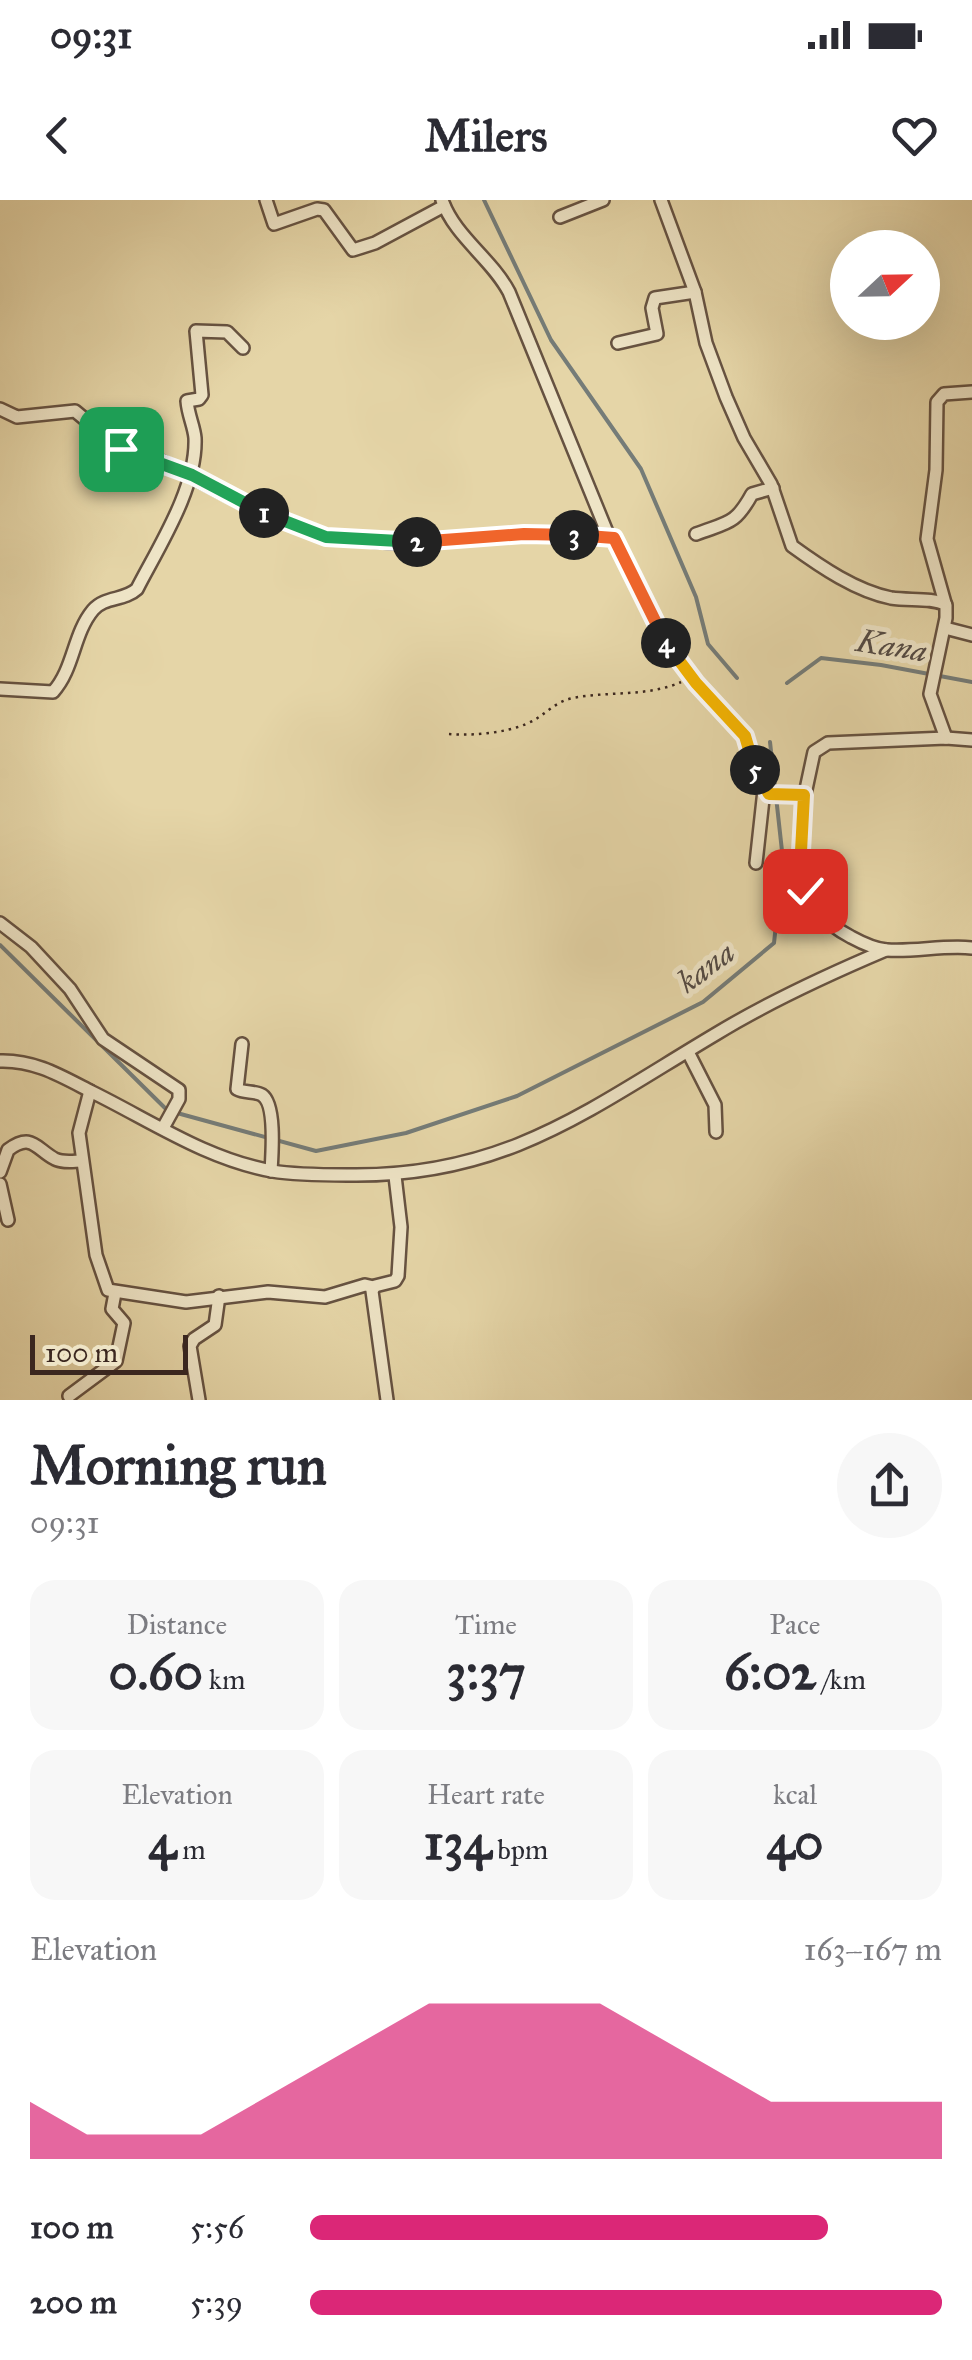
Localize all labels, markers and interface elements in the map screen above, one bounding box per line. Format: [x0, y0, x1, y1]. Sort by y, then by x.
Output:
text: 09:31 [50, 12, 132, 58]
icon: back [30, 108, 85, 163]
text: Milers [425, 108, 547, 163]
icon: heart [887, 108, 942, 163]
north arrow [830, 230, 940, 340]
map controls [830, 230, 940, 340]
pin [79, 407, 164, 492]
icon: arrive [94, 422, 149, 477]
pin: 1 [239, 488, 289, 538]
text: 1 [258, 495, 270, 530]
pin: 3 [549, 510, 599, 560]
pin: 2 [392, 517, 442, 567]
text: 3 [568, 517, 580, 552]
text: 2 [410, 524, 424, 559]
pin: 4 [641, 618, 691, 668]
water label: Kana [852, 621, 930, 671]
text: 4 [658, 625, 674, 660]
pin: 5 [730, 745, 780, 795]
text: 5 [748, 752, 762, 787]
pin [763, 849, 848, 934]
icon: check [778, 864, 833, 919]
water label: kana [669, 933, 742, 1002]
scale bar [30, 1330, 188, 1374]
text: 100 m [45, 1335, 118, 1370]
text: Morning run [30, 1432, 327, 1499]
button: share [837, 1433, 942, 1538]
text: 09:31 [30, 1503, 99, 1542]
text: Distance [127, 1607, 227, 1642]
text: Time [455, 1607, 517, 1642]
text: Pace [770, 1607, 820, 1642]
text: 0.60 [109, 1642, 203, 1703]
text: 3:37 [446, 1642, 526, 1703]
text: 6:02 [724, 1642, 816, 1703]
text: km [203, 1662, 245, 1697]
text: /km [816, 1662, 866, 1697]
text: Elevation [121, 1777, 233, 1812]
text: Heart rate [427, 1777, 545, 1812]
text: kcal [773, 1777, 817, 1812]
text: 4 [148, 1812, 176, 1873]
text: 134 [424, 1812, 491, 1873]
text: 40 [767, 1812, 823, 1873]
text: m [176, 1832, 206, 1867]
text: bpm [491, 1832, 548, 1867]
text: Elevation [30, 1930, 157, 1969]
text: 163–167 m [804, 1930, 942, 1969]
text: 100 m [30, 2208, 114, 2247]
text: 5:56 [190, 2208, 244, 2247]
text: 200 m [30, 2283, 117, 2322]
text: 5:39 [190, 2283, 243, 2322]

